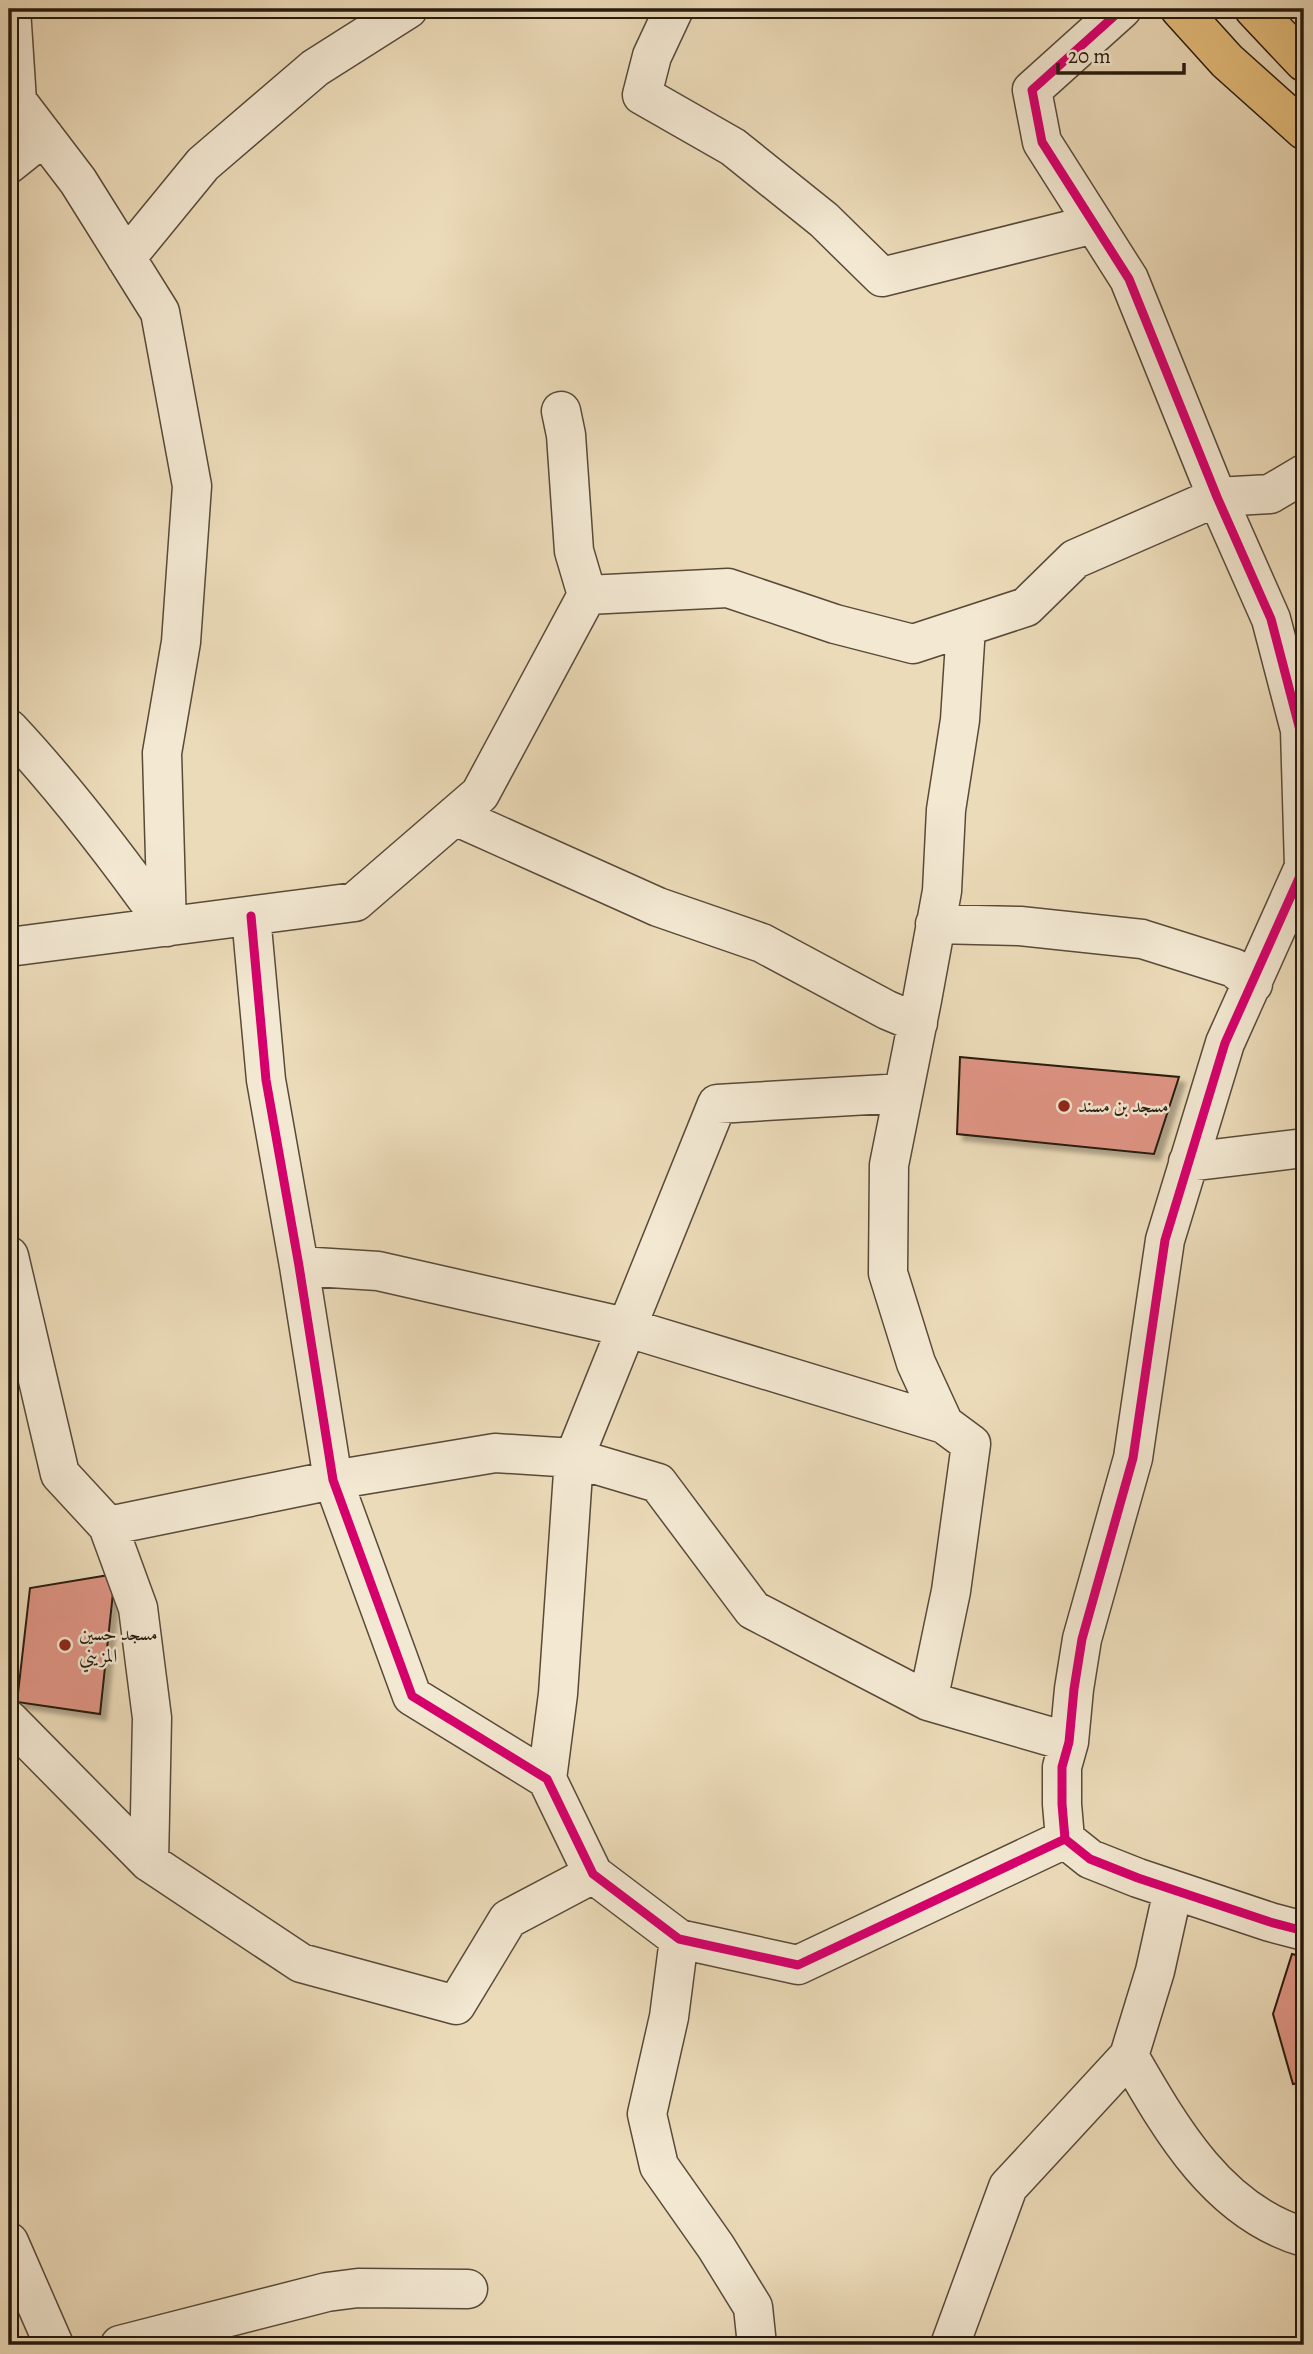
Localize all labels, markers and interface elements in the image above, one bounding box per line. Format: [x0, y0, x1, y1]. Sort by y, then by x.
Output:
scale bar [1058, 32, 1184, 76]
text: 20 m [1068, 42, 1111, 70]
place label: مسجد بن مسند [1078, 1093, 1169, 1119]
marker: مسجد بن مسند [1056, 1098, 1072, 1114]
place label: مسجد حسين المزيني [79, 1621, 158, 1673]
marker: مسجد حسين المزيني [57, 1637, 73, 1653]

